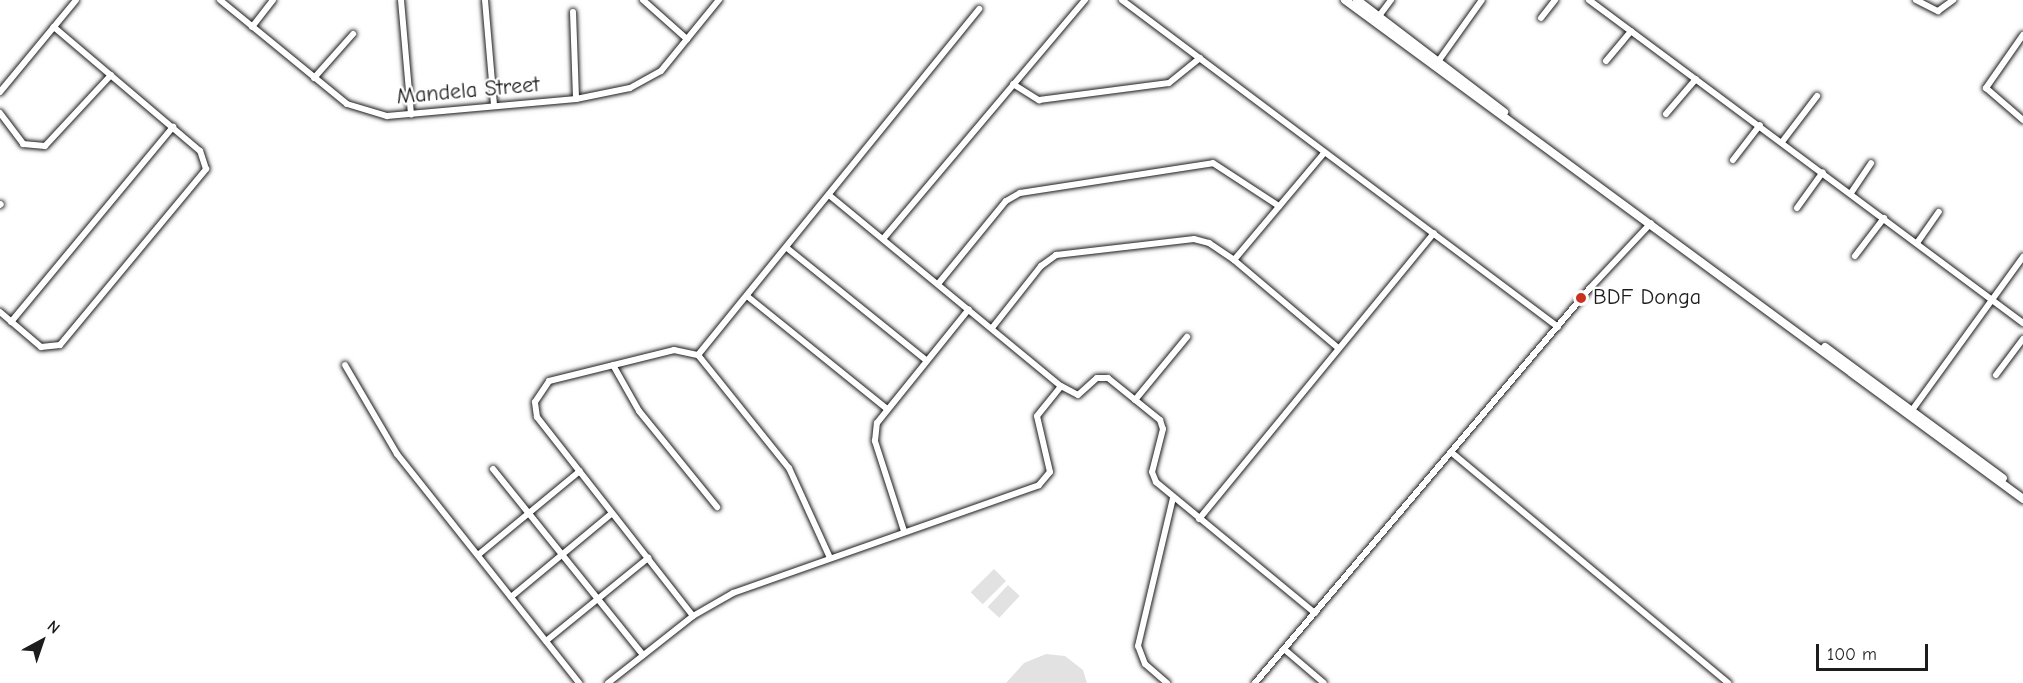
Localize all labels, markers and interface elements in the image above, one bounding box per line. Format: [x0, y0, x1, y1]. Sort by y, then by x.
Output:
street label: Mandela Street [396, 72, 540, 110]
place label: BDF Donga [1593, 285, 1701, 311]
marker: BDF Donga [1574, 291, 1588, 305]
north arrow [12, 611, 72, 671]
text: N [44, 617, 63, 637]
scale bar [1819, 632, 1932, 670]
text: 100 m [1827, 644, 1877, 665]

